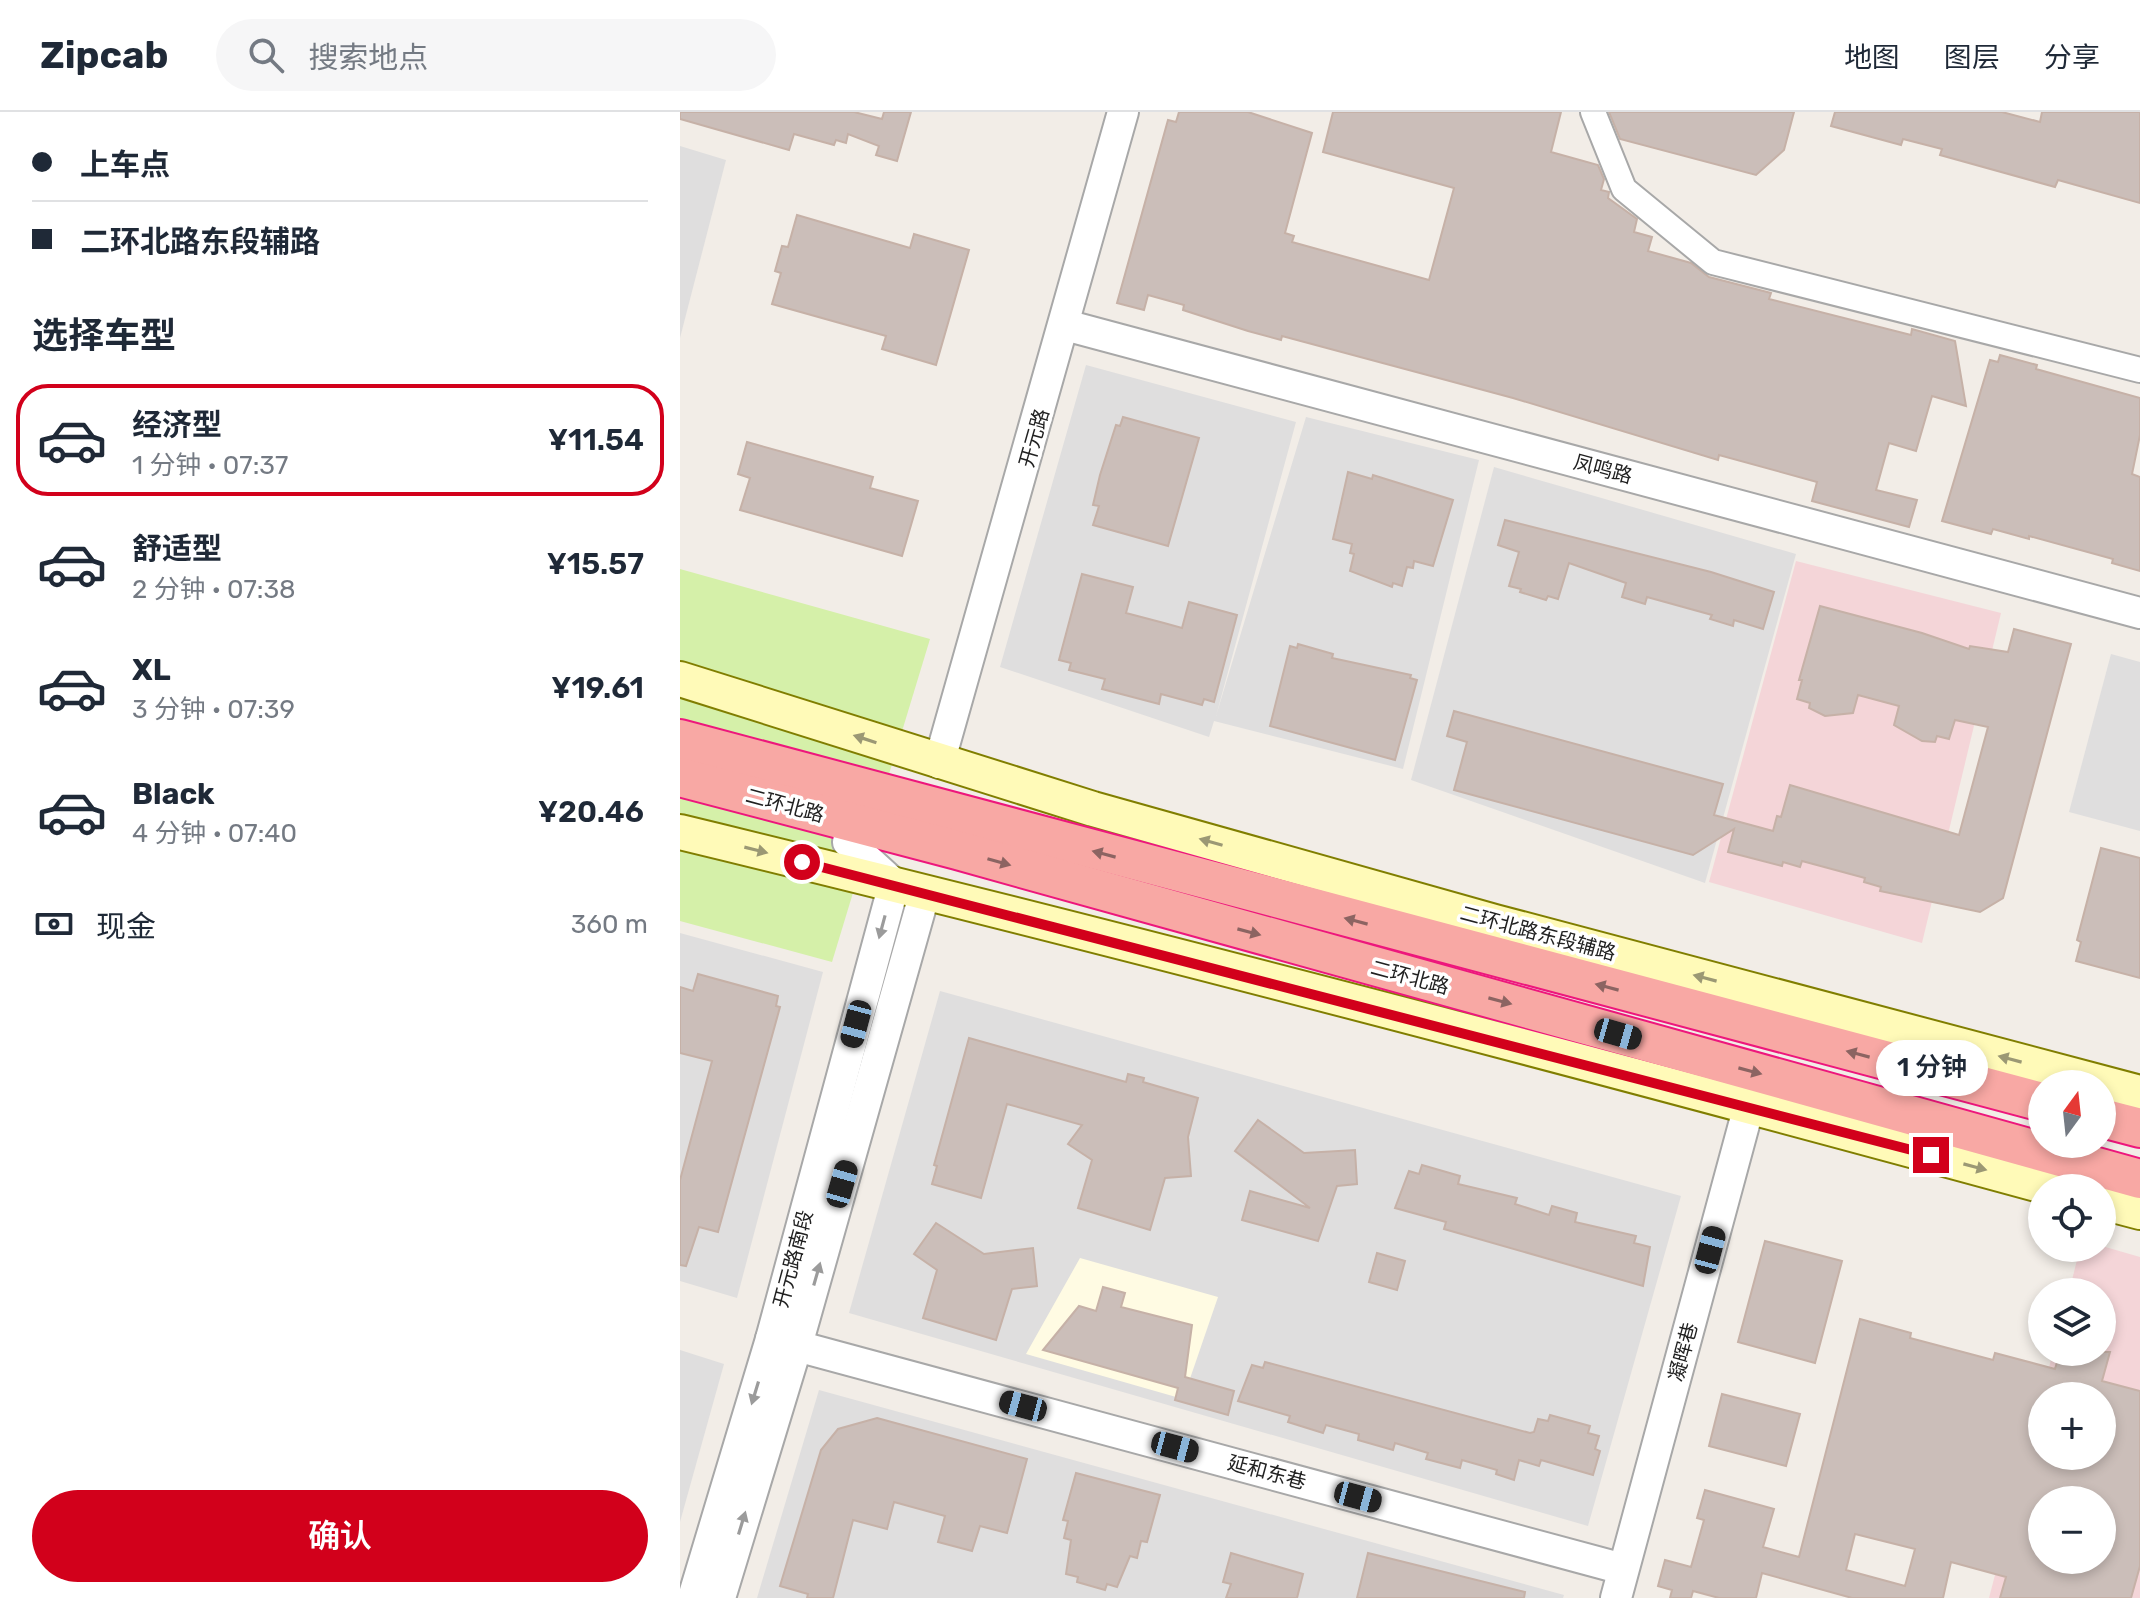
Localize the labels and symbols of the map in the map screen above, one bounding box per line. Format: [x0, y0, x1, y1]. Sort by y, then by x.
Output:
street label: 开元路 [1014, 406, 1054, 470]
street label: 凤鸣路 [1571, 450, 1635, 488]
one-way arrow [853, 732, 877, 744]
street label: 二环北路 [743, 783, 827, 827]
one-way arrow [1199, 836, 1224, 848]
route start [784, 844, 820, 880]
one-way arrow [743, 845, 768, 857]
one-way arrow [1092, 848, 1117, 860]
one-way arrow [986, 857, 1011, 869]
street label: 二环北路东段辅路 [1458, 901, 1618, 965]
one-way arrow [876, 914, 888, 939]
one-way arrow [1343, 914, 1368, 926]
one-way arrow [1238, 926, 1262, 939]
street label: 二环北路 [1368, 955, 1452, 999]
one-way arrow [1692, 971, 1717, 983]
one-way arrow [1594, 981, 1619, 993]
one-way arrow [1487, 996, 1512, 1008]
car [838, 998, 874, 1050]
car [1592, 1016, 1644, 1052]
callout: 1 分钟 [1875, 1039, 1987, 1095]
one-way arrow [1846, 1047, 1871, 1059]
one-way arrow [1998, 1052, 2023, 1064]
one-way arrow [1739, 1065, 1763, 1078]
north arrow [2028, 1070, 2116, 1158]
route end [1913, 1137, 1949, 1173]
car [824, 1158, 860, 1210]
one-way arrow [1963, 1162, 1988, 1174]
street label: 开元路南段 [768, 1208, 818, 1310]
car [1692, 1224, 1728, 1276]
one-way arrow [811, 1262, 824, 1286]
street label: 凝晖巷 [1664, 1320, 1702, 1384]
one-way arrow [748, 1382, 761, 1406]
car [997, 1388, 1049, 1424]
car [1149, 1429, 1201, 1465]
street label: 延和东巷 [1225, 1450, 1309, 1494]
car [1332, 1479, 1384, 1515]
one-way arrow [736, 1511, 749, 1535]

